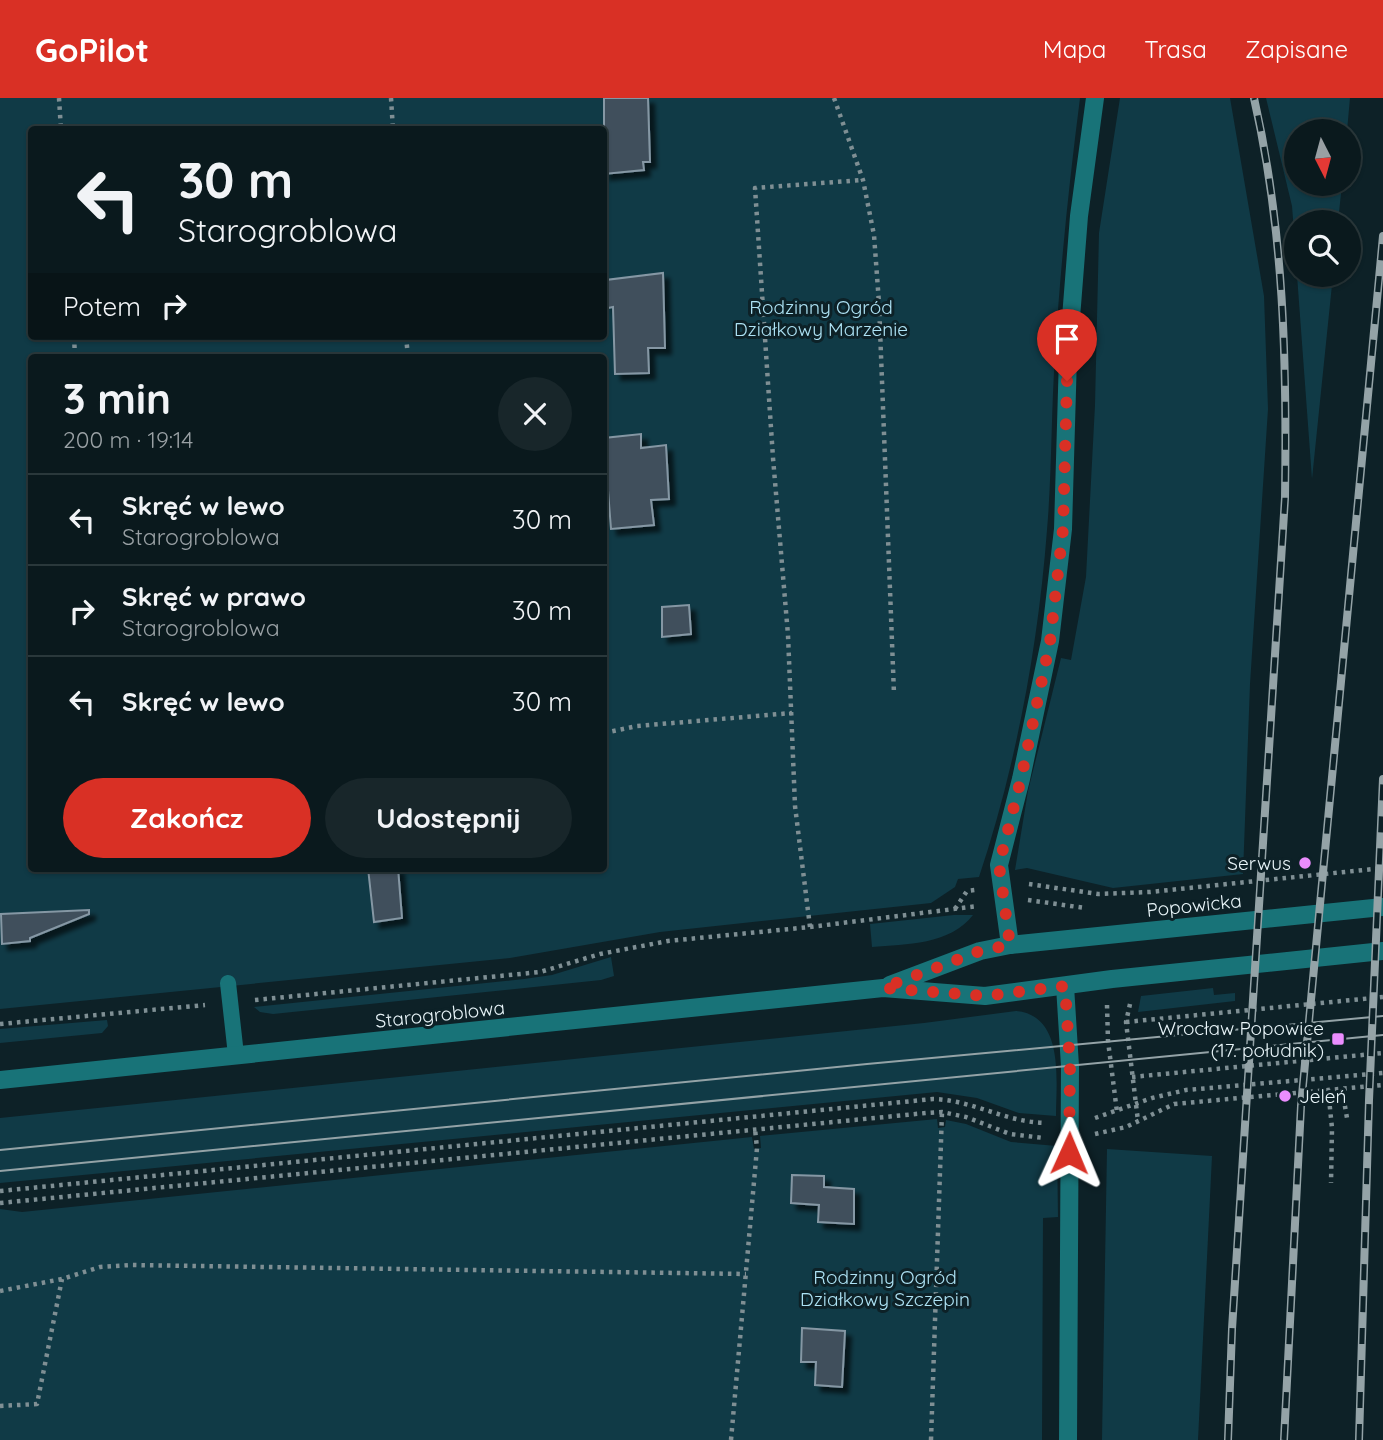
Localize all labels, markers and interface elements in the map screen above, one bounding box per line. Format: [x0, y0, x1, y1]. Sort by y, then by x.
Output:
text: GoPilot [35, 29, 149, 70]
text: Mapa [1043, 34, 1106, 64]
text: Trasa [1144, 34, 1207, 64]
text: Zapisane [1245, 34, 1348, 64]
north arrow [1284, 119, 1362, 196]
map controls [1284, 119, 1361, 287]
text: 30 m [178, 149, 293, 210]
icon: left [63, 154, 154, 245]
text: Starogroblowa [178, 210, 397, 250]
button: search [1284, 210, 1361, 287]
icon: right [155, 287, 193, 325]
text: Potem [63, 290, 141, 323]
park label: Rodzinny Ogród Działkowy Marzenie [734, 295, 908, 341]
pin [1037, 309, 1097, 381]
icon: arrive [1048, 320, 1086, 358]
text: 3 min [63, 372, 171, 425]
button: close [498, 377, 572, 451]
text: 200 m · 19:14 [63, 425, 193, 454]
text: Skręć w lewo [122, 489, 285, 522]
icon: left [63, 501, 101, 539]
text: 30 m [512, 503, 572, 536]
text: Starogroblowa [122, 522, 280, 551]
text: Skręć w prawo [122, 580, 306, 613]
icon: right [63, 592, 101, 630]
text: 30 m [512, 594, 572, 627]
text: Starogroblowa [122, 613, 280, 642]
icon: left [63, 683, 101, 721]
text: Skręć w lewo [122, 685, 285, 718]
text: 30 m [512, 685, 572, 718]
button: Zakończ [63, 778, 311, 858]
button: Udostępnij [325, 778, 572, 858]
place label: Serwus [1227, 851, 1291, 875]
marker: Serwus [1297, 855, 1313, 871]
street label: Popowicka [1145, 888, 1243, 922]
street label: Starogroblowa [374, 995, 506, 1033]
place label: Wrocław Popowice (17. południk) [1158, 1016, 1324, 1062]
marker: Wrocław Popowice (17. południk) [1330, 1031, 1346, 1047]
place label: Jeleń [1299, 1084, 1347, 1108]
marker: Jeleń [1277, 1088, 1293, 1104]
position arrow [1032, 1116, 1106, 1190]
park label: Rodzinny Ogród Działkowy Szczepin [800, 1265, 970, 1311]

